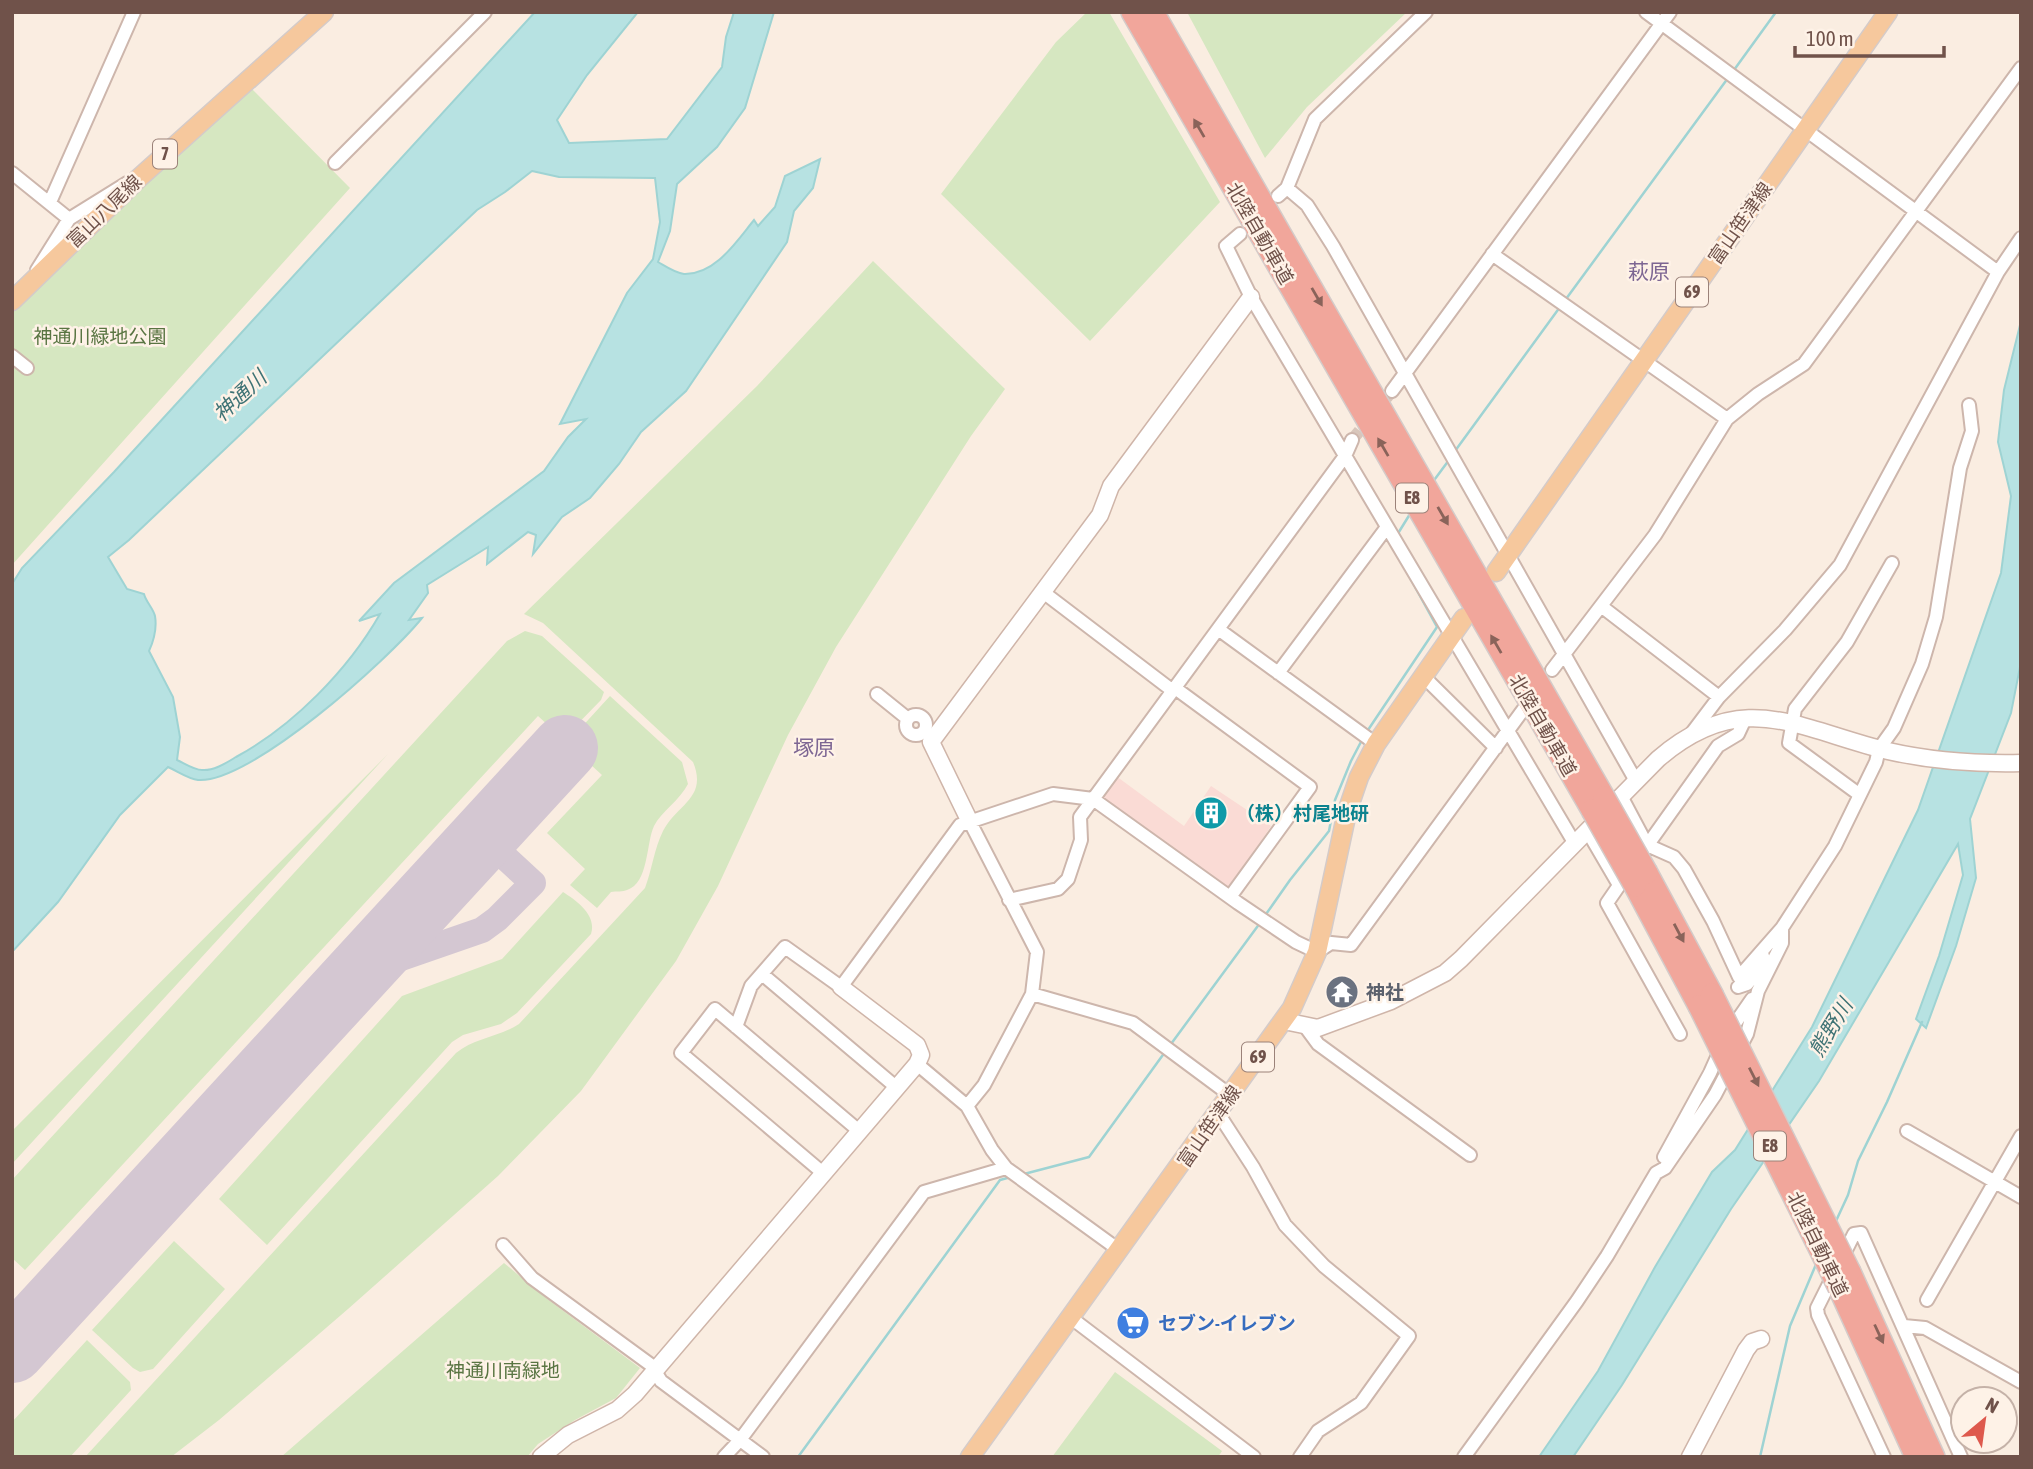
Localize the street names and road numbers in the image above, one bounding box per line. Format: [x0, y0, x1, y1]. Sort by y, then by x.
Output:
road number: 7 [153, 140, 177, 168]
street label: 富山八尾線 [62, 170, 146, 252]
street label: 北陸自動車道 [1222, 178, 1298, 288]
street label: 富山笹津線 [1704, 178, 1776, 268]
road number: 69 [1676, 278, 1708, 306]
road number: E8 [1396, 484, 1428, 512]
street label: 北陸自動車道 [1505, 670, 1581, 780]
road number: 69 [1242, 1042, 1274, 1072]
street label: 富山笹津線 [1173, 1081, 1245, 1171]
road number: E8 [1754, 1132, 1786, 1161]
street label: 北陸自動車道 [1783, 1188, 1853, 1300]

